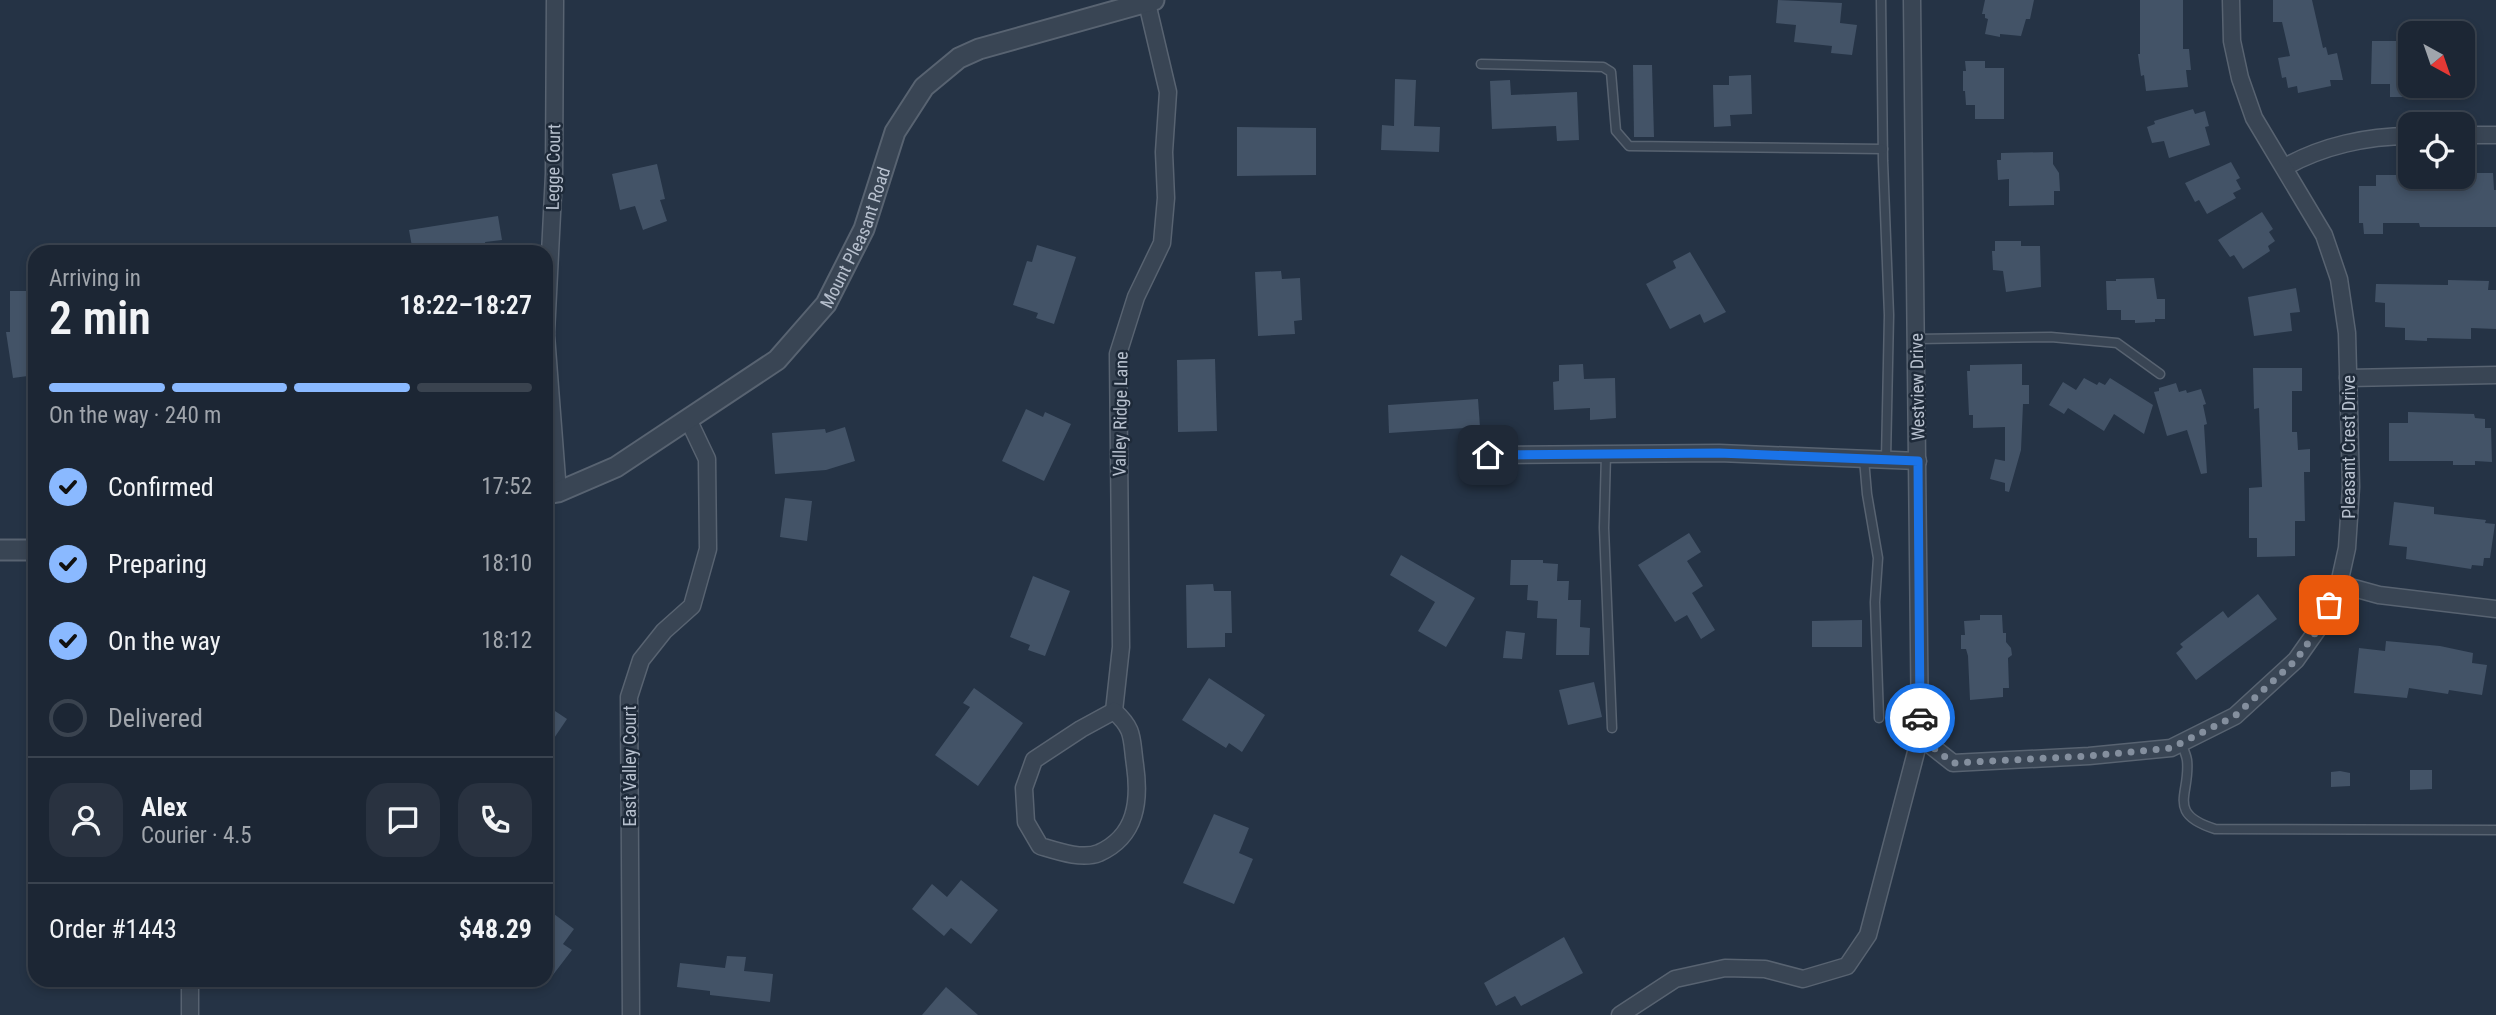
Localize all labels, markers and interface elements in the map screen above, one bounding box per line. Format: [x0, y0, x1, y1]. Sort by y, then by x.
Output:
north arrow [2398, 21, 2474, 98]
map controls [2398, 21, 2475, 189]
button: locate [2398, 112, 2475, 189]
street label: Legge Court [542, 124, 564, 210]
street label: Mount Pleasant Road [815, 164, 894, 311]
text: Arriving in [49, 265, 141, 292]
text: 18:22–18:27 [399, 290, 532, 320]
text: 2 min [49, 291, 151, 345]
street label: Westview Drive [1906, 333, 1928, 441]
street label: Valley Ridge Lane [1108, 351, 1132, 477]
street label: Pleasant Crest Drive [2338, 375, 2359, 519]
text: On the way · 240 m [49, 402, 221, 429]
pin [1458, 425, 1518, 485]
icon: home [1469, 436, 1507, 474]
icon: check [49, 468, 87, 506]
text: Confirmed [108, 472, 214, 502]
text: 17:52 [481, 473, 532, 500]
icon: check [49, 545, 87, 583]
text: Preparing [108, 549, 207, 579]
text: 18:10 [481, 550, 532, 577]
pin [2299, 575, 2359, 635]
icon: bag [2310, 586, 2348, 624]
icon: check [49, 622, 87, 660]
text: On the way [108, 626, 221, 656]
text: 18:12 [481, 627, 532, 654]
courier [1885, 683, 1955, 753]
icon: car [1901, 699, 1939, 737]
text: Delivered [108, 703, 203, 733]
street label: East Valley Court [619, 706, 640, 826]
button: person [49, 783, 123, 857]
button: chat [366, 783, 440, 857]
button: phone [458, 783, 532, 857]
text: Alex [141, 792, 187, 822]
text: Courier · 4.5 [141, 822, 252, 849]
text: Order #1443 [49, 914, 177, 944]
text: $48.29 [459, 914, 532, 944]

